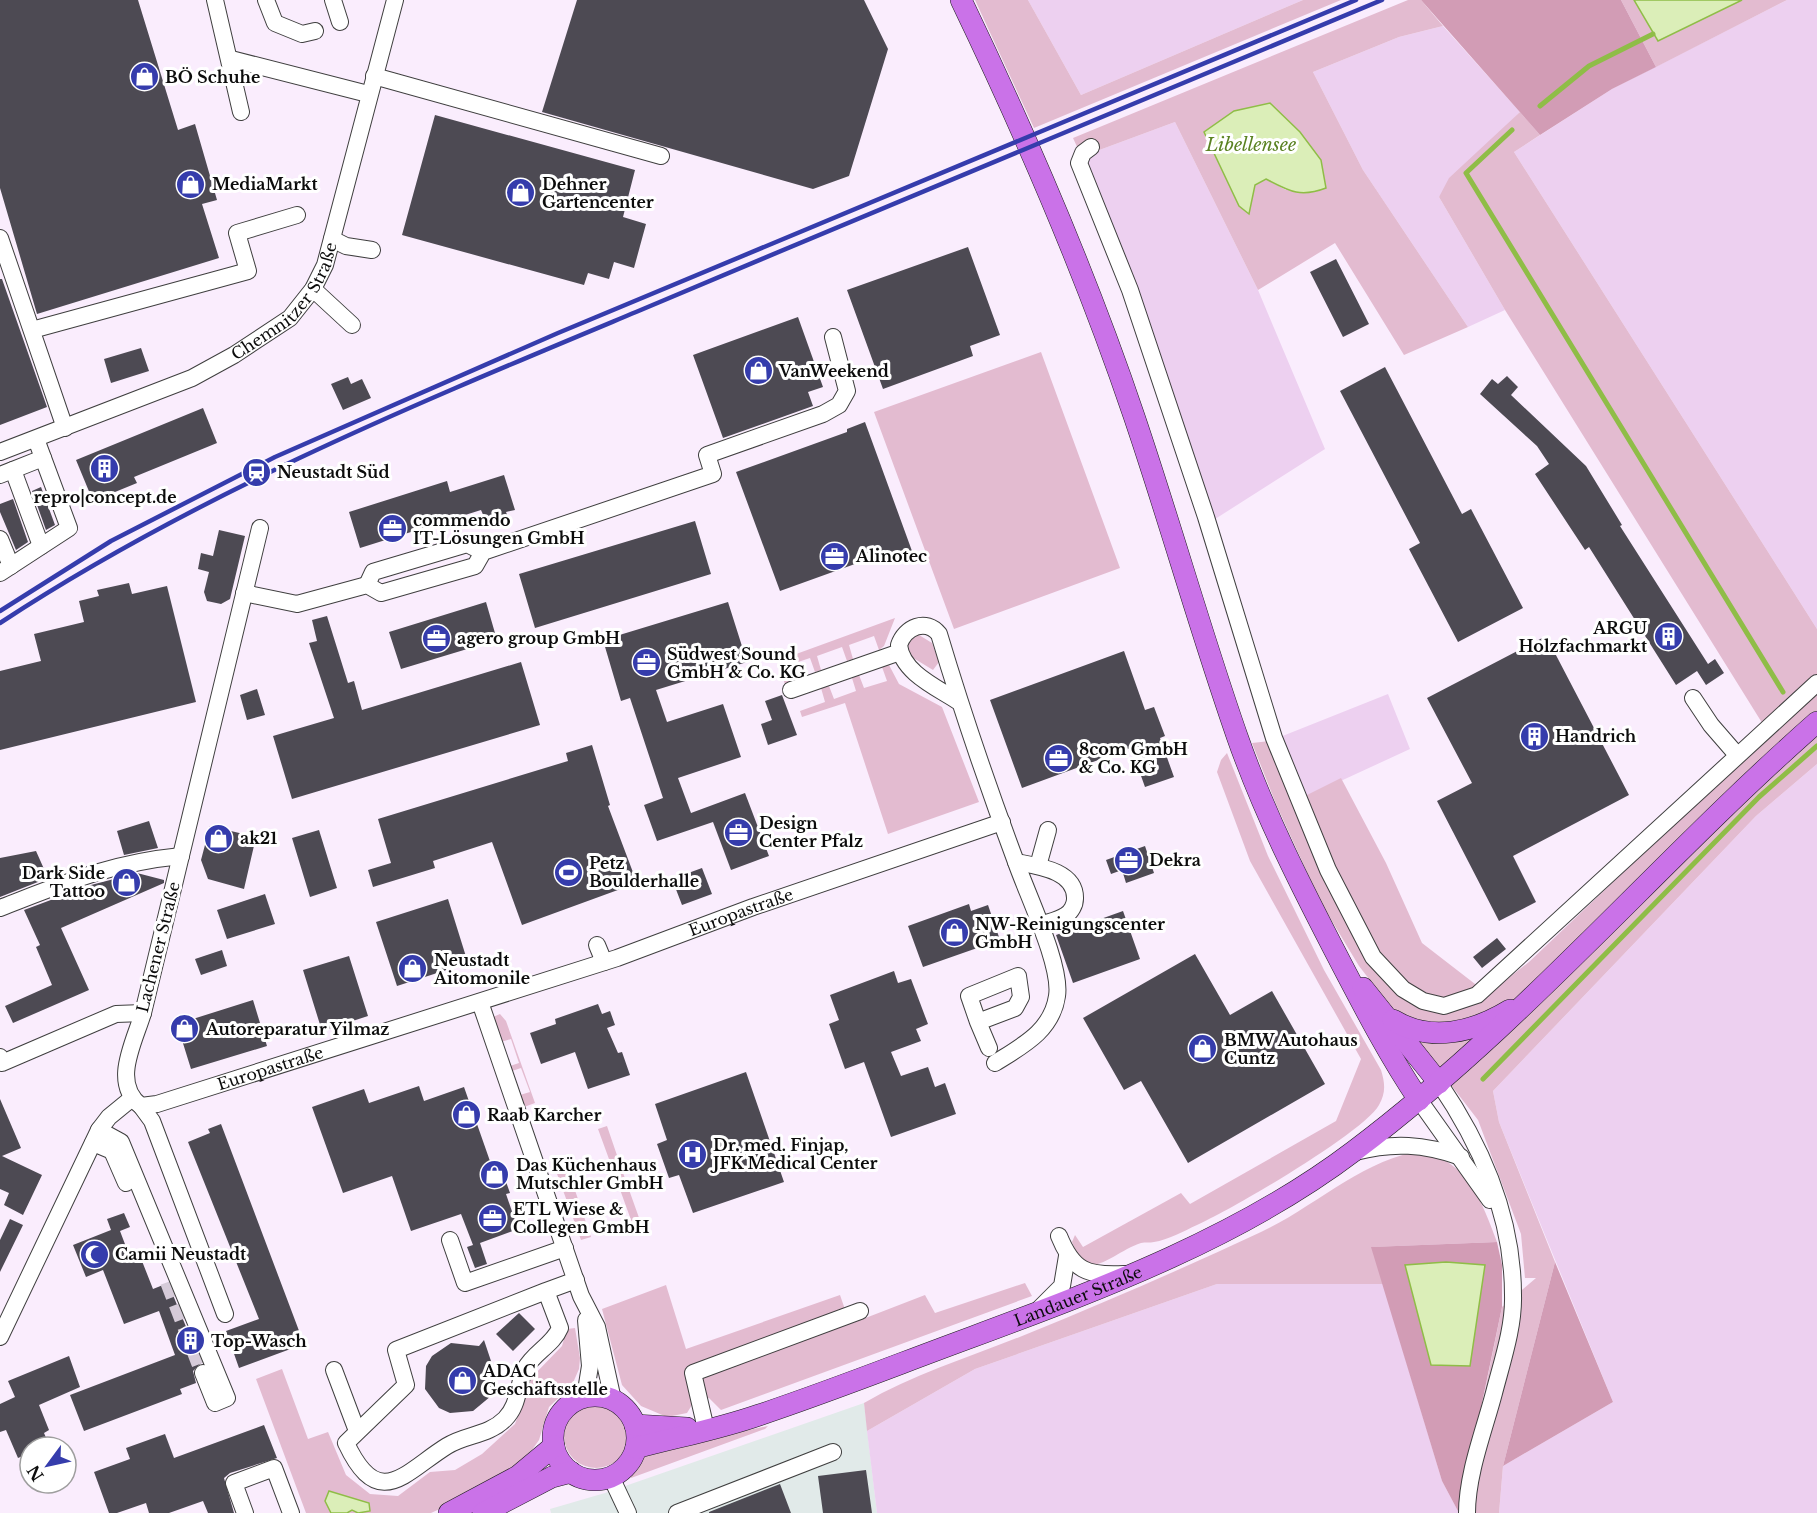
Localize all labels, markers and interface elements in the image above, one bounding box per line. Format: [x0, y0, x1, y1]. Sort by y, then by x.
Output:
shop icon: BÖ Schuhe [128, 61, 160, 93]
place label: BÖ Schuhe [165, 67, 260, 87]
water label: Libellensee [1205, 134, 1296, 156]
shop icon: MediaMarkt [175, 168, 207, 200]
place label: MediaMarkt [212, 174, 318, 194]
place label: Dehner Gartencenter [542, 174, 654, 212]
shop icon: Dehner Gartencenter [505, 177, 537, 209]
street label: Chemnitzer Straße [227, 240, 341, 364]
shop icon: VanWeekend [742, 355, 774, 387]
place label: VanWeekend [778, 361, 889, 381]
building icon: repro|concept.de [89, 453, 121, 485]
station icon: Neustadt Süd [240, 456, 272, 488]
place label: Neustadt Süd [277, 462, 390, 482]
place label: repro|concept.de [33, 487, 177, 507]
place label: commendo IT-Lösungen GmbH [413, 510, 585, 548]
office icon: commendo IT-Lösungen GmbH [376, 513, 408, 545]
office icon: Alinotec [819, 540, 851, 572]
place label: Alinotec [855, 546, 927, 566]
place label: ARGU Holzfachmarkt [1519, 618, 1648, 656]
building icon: ARGU Holzfachmarkt [1652, 621, 1684, 653]
office icon: agero group GmbH [420, 622, 452, 654]
place label: agero group GmbH [457, 628, 620, 648]
place label: Südwest Sound GmbH & Co. KG [667, 644, 806, 682]
office icon: Südwest Sound GmbH & Co. KG [630, 647, 662, 679]
building icon: Handrich [1518, 720, 1550, 752]
place label: Handrich [1555, 726, 1637, 746]
place label: 8com GmbH & Co. KG [1079, 739, 1188, 777]
office icon: 8com GmbH & Co. KG [1042, 742, 1074, 774]
place label: Design Center Pfalz [759, 813, 863, 851]
office icon: Design Center Pfalz [722, 816, 754, 848]
shop icon: ak21 [203, 822, 235, 854]
place label: ak21 [240, 828, 277, 848]
office icon: Dekra [1112, 844, 1144, 876]
place label: Dekra [1149, 850, 1201, 870]
place label: Petz Boulderhalle [589, 853, 699, 891]
sports icon: Petz Boulderhalle [552, 856, 584, 888]
place label: Dark Side Tattoo [22, 863, 105, 901]
shop icon: Dark Side Tattoo [110, 866, 142, 898]
street label: Lachener Straße [132, 880, 184, 1014]
street label: Europastraße [686, 884, 796, 940]
place label: NW-Reinigungscenter GmbH [975, 914, 1165, 952]
shop icon: NW-Reinigungscenter GmbH [938, 917, 970, 949]
place label: Neustadt Aitomonile [433, 950, 530, 988]
shop icon: Neustadt Aitomonile [397, 953, 429, 985]
shop icon: Autoreparatur Yilmaz [169, 1013, 201, 1045]
place label: Autoreparatur Yilmaz [205, 1019, 389, 1039]
place label: BMW Autohaus Cuntz [1224, 1030, 1358, 1068]
shop icon: BMW Autohaus Cuntz [1187, 1033, 1219, 1065]
street label: Europastraße [215, 1042, 326, 1094]
shop icon: Raab Karcher [450, 1099, 482, 1131]
place label: Raab Karcher [487, 1105, 601, 1125]
place label: Dr. med. Finjap, JFK Medical Center [710, 1135, 878, 1173]
hospital icon: Dr. med. Finjap, JFK Medical Center [676, 1138, 708, 1170]
place label: Das Küchenhaus Mutschler GmbH [516, 1155, 664, 1193]
shop icon: Das Küchenhaus Mutschler GmbH [479, 1158, 511, 1190]
place label: ETL Wiese & Collegen GmbH [513, 1199, 650, 1237]
office icon: ETL Wiese & Collegen GmbH [476, 1202, 508, 1234]
mosque icon: Camii Neustadt [78, 1238, 110, 1270]
place label: Camii Neustadt [115, 1244, 247, 1264]
street label: Landauer Straße [1011, 1261, 1145, 1330]
building icon: Top-Wasch [174, 1325, 206, 1357]
place label: Top-Wasch [211, 1331, 307, 1351]
place label: ADAC Geschäftsstelle [482, 1361, 608, 1399]
shop icon: ADAC Geschäftsstelle [446, 1364, 478, 1396]
north arrow [18, 1435, 78, 1495]
text: N [23, 1461, 48, 1485]

